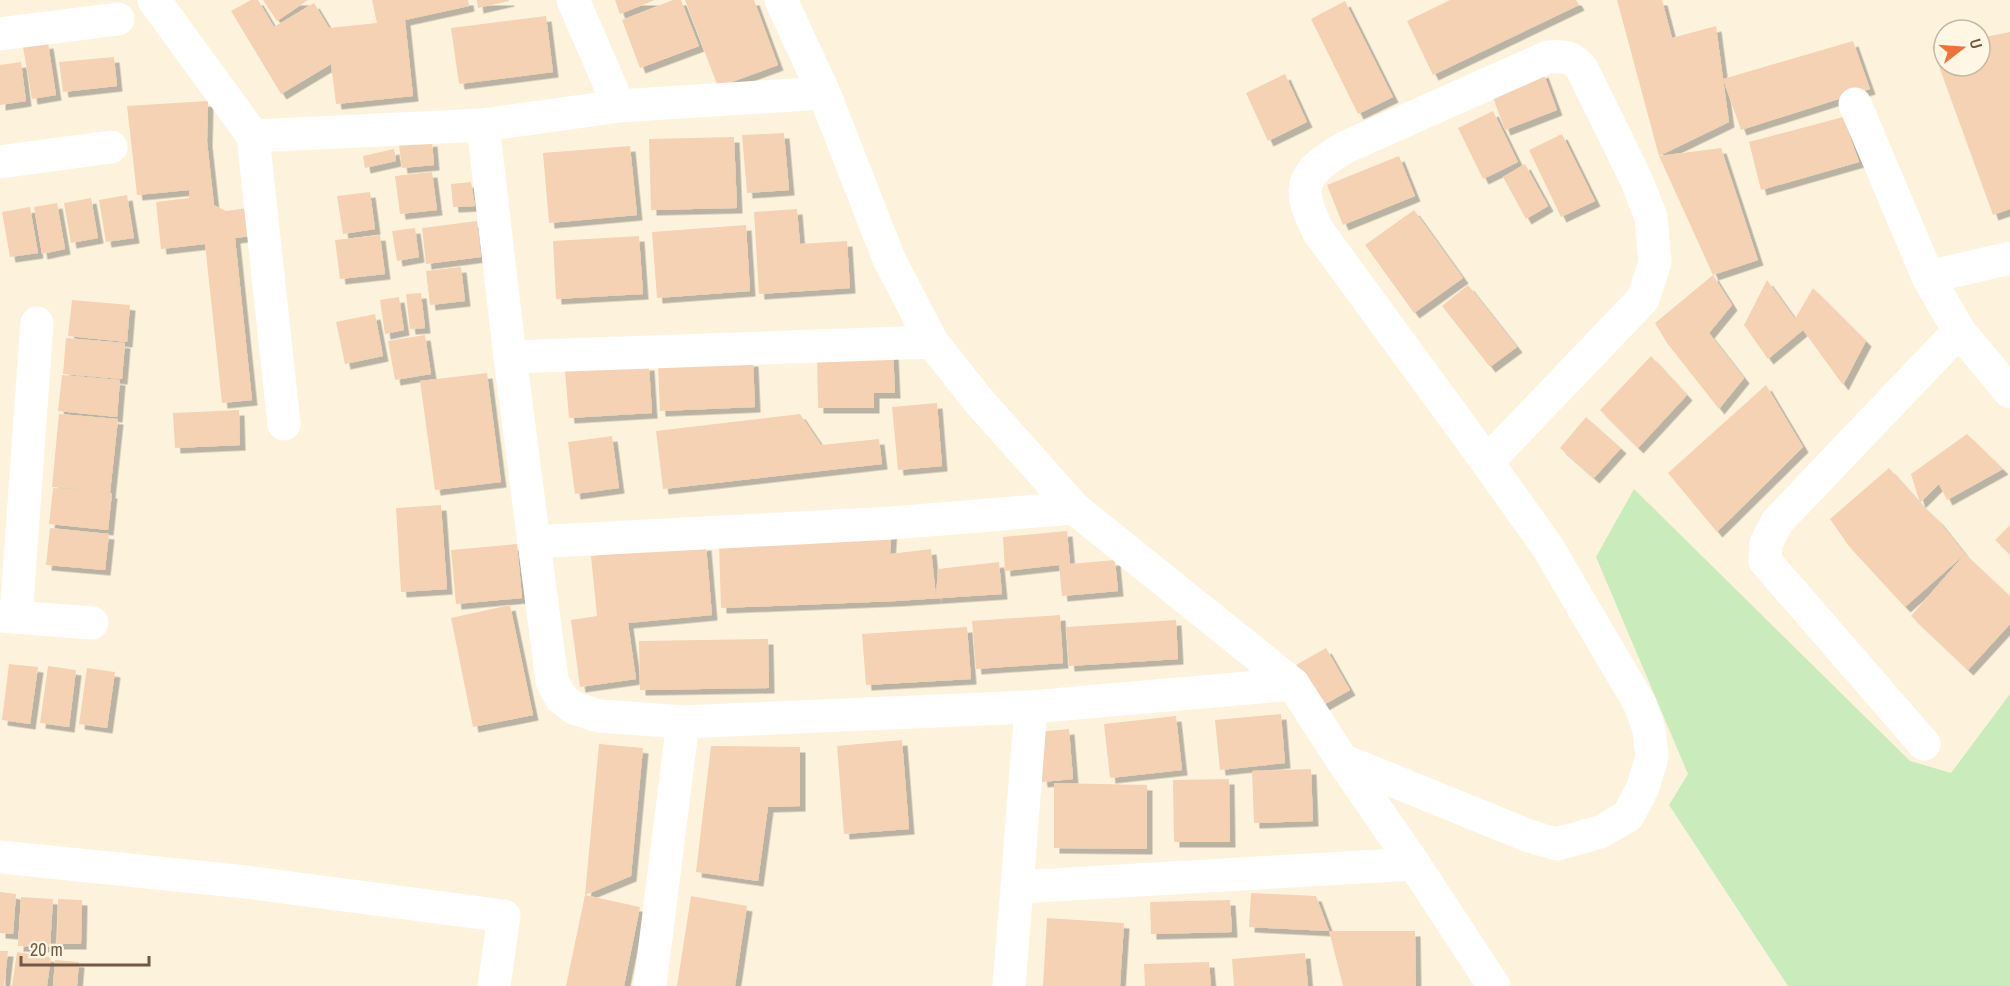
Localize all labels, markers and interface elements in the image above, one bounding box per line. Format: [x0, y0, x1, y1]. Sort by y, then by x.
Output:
north arrow [1932, 18, 1992, 78]
text: U [1964, 36, 1988, 51]
scale bar [21, 929, 148, 967]
text: 20 m [30, 937, 63, 962]

